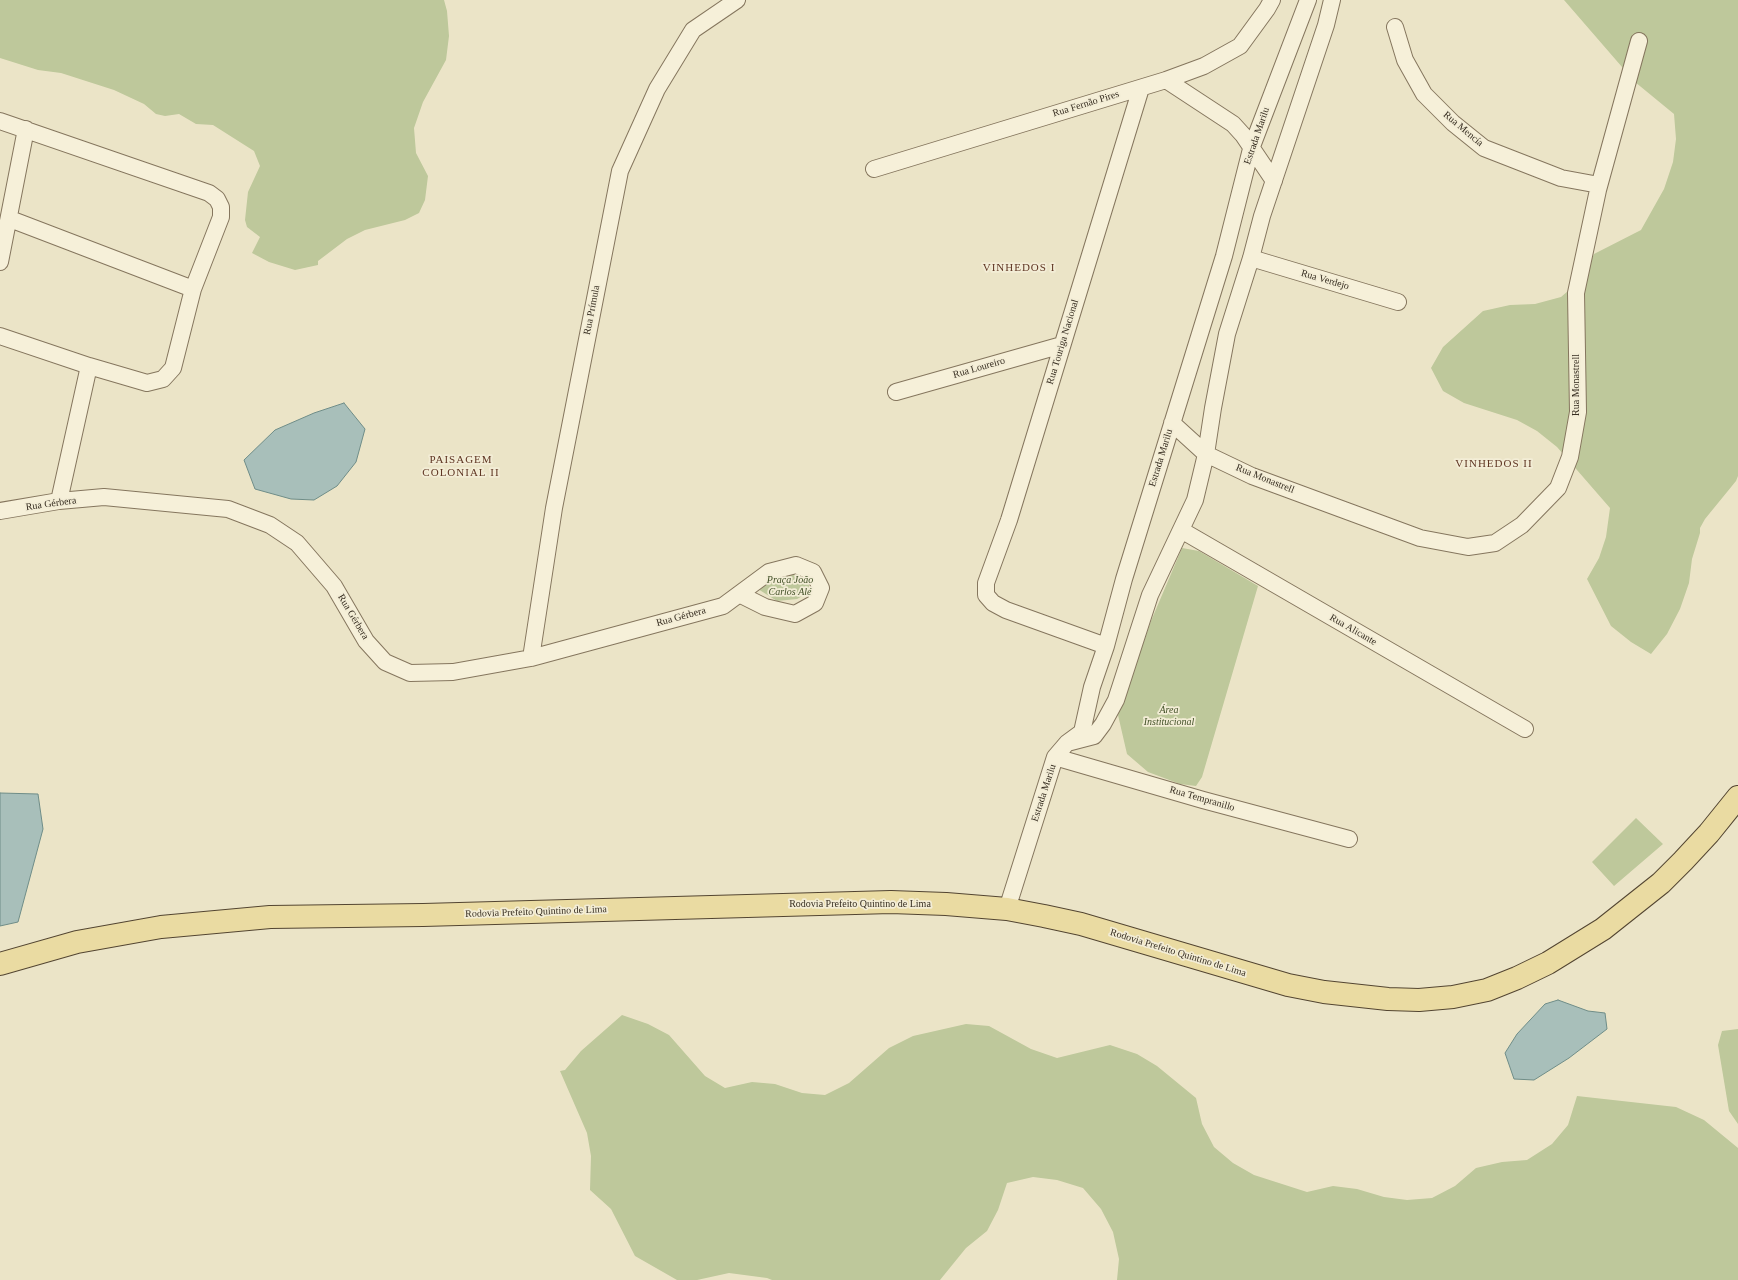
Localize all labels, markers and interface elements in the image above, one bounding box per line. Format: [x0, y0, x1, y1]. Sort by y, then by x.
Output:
street label: Rua Fernão Pires [1051, 88, 1121, 120]
street label: Estrada Marilu [1242, 106, 1272, 166]
street label: Rua Mencía [1441, 109, 1485, 149]
district label: VINHEDOS I [983, 261, 1055, 275]
street label: Rua Verdejo [1299, 267, 1351, 293]
street label: Rua Prímula [581, 284, 603, 336]
street label: Rua Touriga Nacional [1044, 298, 1082, 386]
street label: Rua Monastrell [1570, 354, 1582, 416]
street label: Rua Loureiro [952, 355, 1006, 381]
street label: Estrada Marilu [1147, 428, 1175, 488]
district label: PAISAGEM COLONIAL II [422, 453, 500, 479]
district label: VINHEDOS II [1455, 457, 1533, 471]
street label: Rua Monastrell [1234, 462, 1296, 496]
street label: Rua Gérbera [25, 495, 77, 513]
park label: Praça João Carlos Alé [767, 574, 813, 598]
street label: Rua Gérbera [335, 592, 371, 642]
street label: Rua Gérbera [655, 605, 707, 629]
street label: Rua Alicante [1327, 612, 1379, 648]
park label: Área Institucional [1144, 704, 1194, 728]
street label: Estrada Marilu [1029, 763, 1059, 823]
street label: Rua Tempranillo [1168, 784, 1236, 814]
street label: Rodovia Prefeito Quintino de Lima [789, 898, 931, 910]
street label: Rodovia Prefeito Quintino de Lima [465, 904, 607, 920]
street label: Rodovia Prefeito Quintino de Lima [1109, 927, 1247, 979]

